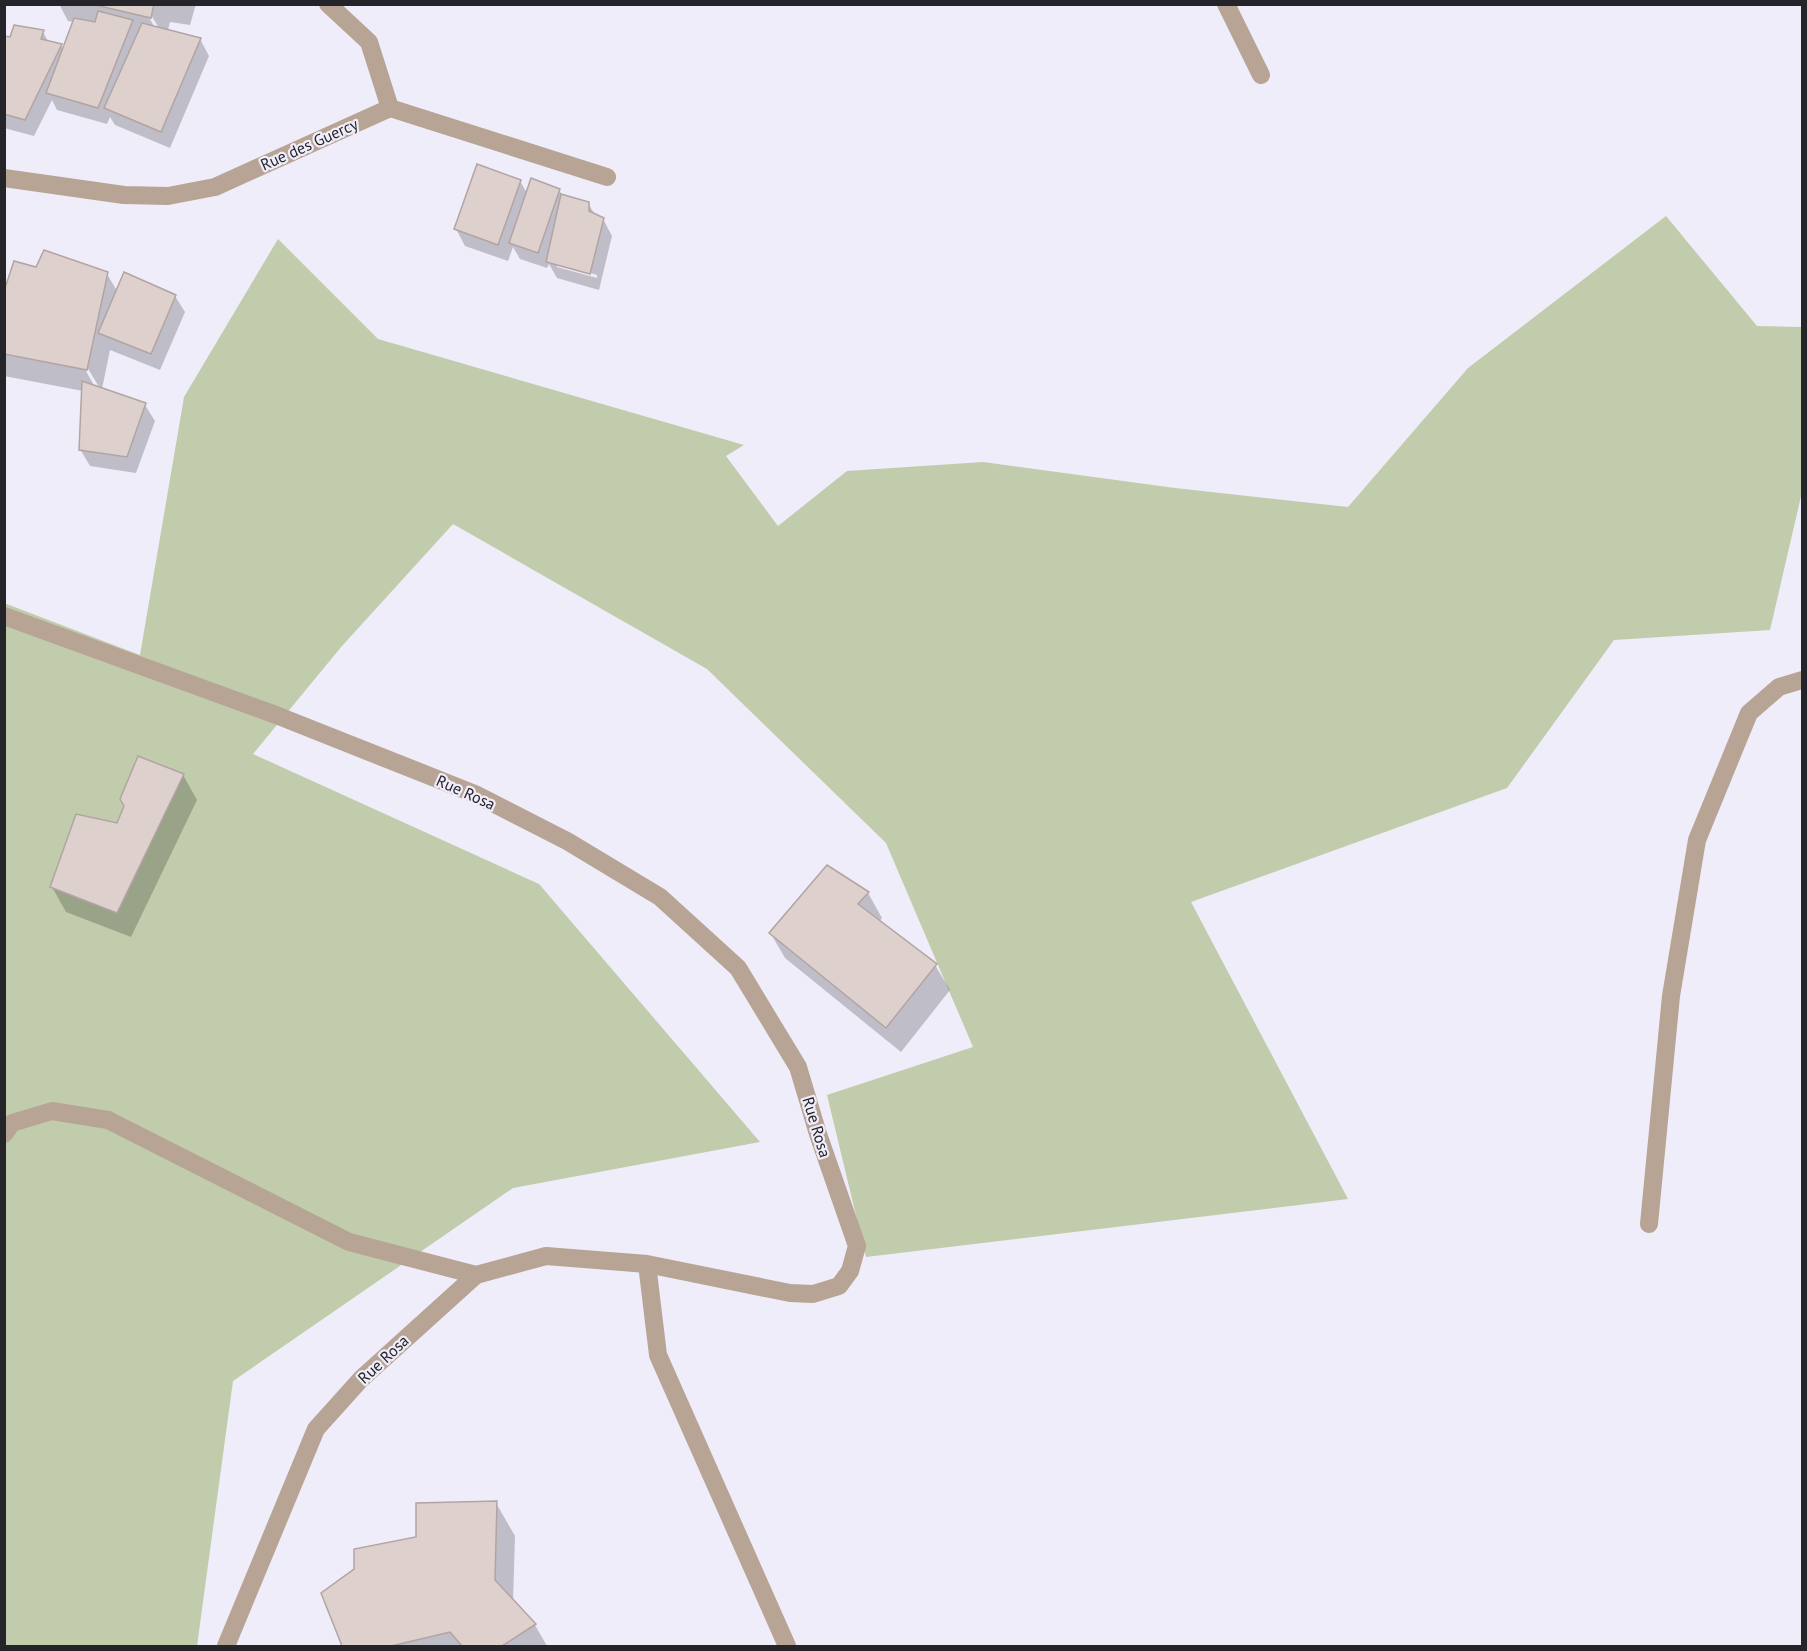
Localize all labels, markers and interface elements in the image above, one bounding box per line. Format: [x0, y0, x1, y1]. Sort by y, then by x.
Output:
street label: Rue des Guercy [257, 113, 361, 174]
street label: Rue Rosa [433, 770, 499, 814]
street label: Rue Rosa [798, 1094, 836, 1160]
street label: Rue Rosa [353, 1330, 413, 1388]

